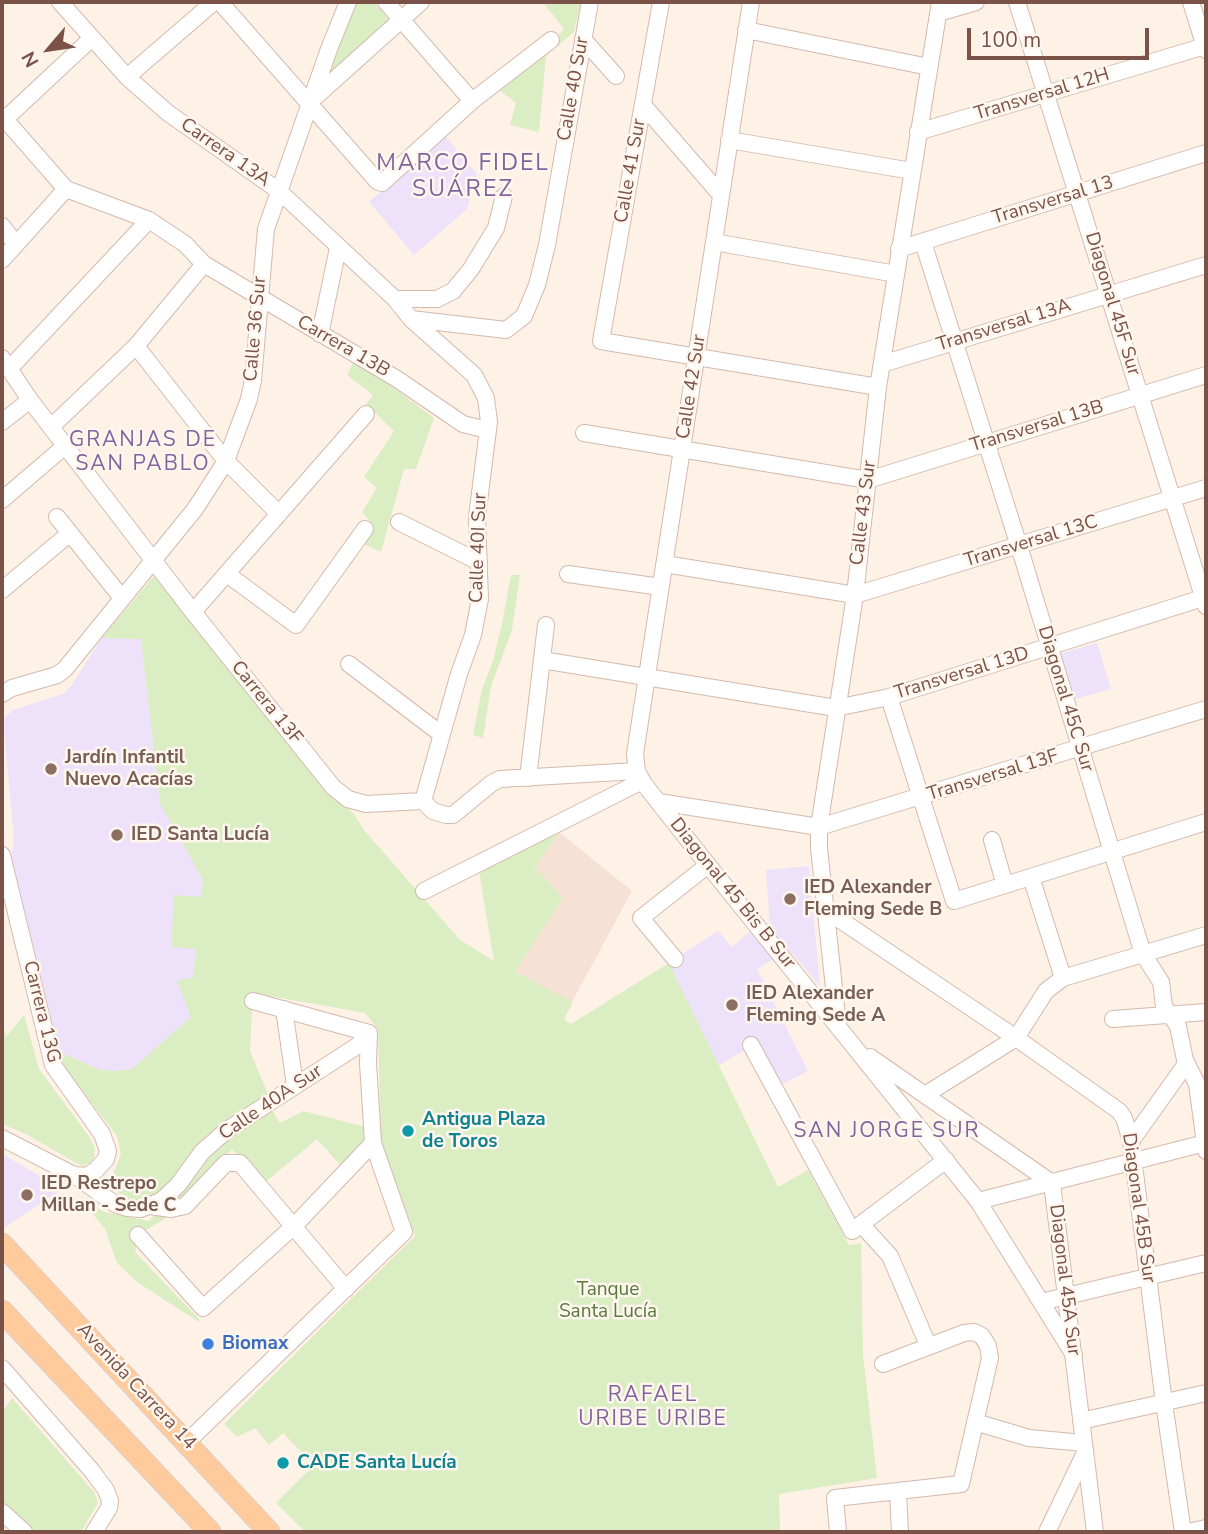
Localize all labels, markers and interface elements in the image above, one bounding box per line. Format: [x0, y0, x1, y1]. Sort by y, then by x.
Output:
north arrow [14, 14, 84, 84]
scale bar [970, 14, 1152, 58]
text: 100 m [980, 26, 1041, 54]
street label: Calle 40 Sur [554, 35, 594, 143]
text: N [16, 47, 45, 72]
street label: Transversal 12H [972, 64, 1112, 126]
street label: Carrera 13A [176, 114, 274, 192]
street label: Calle 41 Sur [611, 117, 651, 225]
district label: MARCO FIDEL SUÁREZ [378, 150, 548, 204]
street label: Transversal 13 [990, 172, 1116, 230]
street label: Diagonal 45F Sur [1079, 229, 1145, 379]
street label: Calle 36 Sur [240, 275, 272, 383]
street label: Transversal 13A [934, 295, 1074, 357]
street label: Carrera 13B [293, 311, 393, 383]
street label: Calle 42 Sur [672, 333, 712, 441]
street label: Transversal 13B [968, 396, 1106, 458]
district label: GRANJAS DE SAN PABLO [70, 428, 216, 478]
street label: Calle 43 Sur [846, 459, 882, 567]
street label: Calle 40I Sur [466, 492, 492, 604]
street label: Transversal 13C [962, 511, 1100, 573]
street label: Diagonal 45C Sur [1032, 623, 1098, 775]
street label: Transversal 13D [892, 643, 1032, 705]
street label: Carrera 13F [225, 657, 307, 749]
street label: Transversal 13F [925, 745, 1061, 807]
place label: Jardín Infantil Nuevo Acacías [65, 747, 193, 791]
marker: Jardín Infantil Nuevo Acacías [43, 761, 59, 777]
street label: Diagonal 45 Bis B Sur [664, 814, 800, 974]
place label: IED Santa Lucía [131, 824, 269, 846]
marker: IED Santa Lucía [109, 827, 125, 843]
place label: IED Alexander Fleming Sede B [804, 877, 942, 921]
marker: IED Alexander Fleming Sede B [782, 891, 798, 907]
street label: Carrera 13G [17, 959, 65, 1065]
place label: IED Alexander Fleming Sede A [746, 983, 885, 1027]
marker: IED Alexander Fleming Sede A [724, 997, 740, 1013]
street label: Calle 40A Sur [215, 1060, 327, 1146]
place label: Antigua Plaza de Toros [422, 1109, 546, 1153]
district label: SAN JORGE SUR [795, 1119, 979, 1145]
marker: Antigua Plaza de Toros [400, 1123, 416, 1139]
street label: Diagonal 45B Sur [1116, 1131, 1160, 1285]
place label: IED Restrepo Millan - Sede C [41, 1173, 176, 1217]
marker: IED Restrepo Millan - Sede C [19, 1187, 35, 1203]
street label: Diagonal 45A Sur [1043, 1203, 1085, 1357]
park label: Tanque Santa Lucía [559, 1279, 657, 1323]
street label: Avenida Carrera 14 [71, 1319, 201, 1455]
place label: Biomax [222, 1333, 288, 1355]
marker: Biomax [200, 1336, 216, 1352]
district label: RAFAEL URIBE URIBE [580, 1383, 726, 1433]
place label: CADE Santa Lucía [297, 1452, 457, 1474]
marker: CADE Santa Lucía [275, 1455, 291, 1471]

